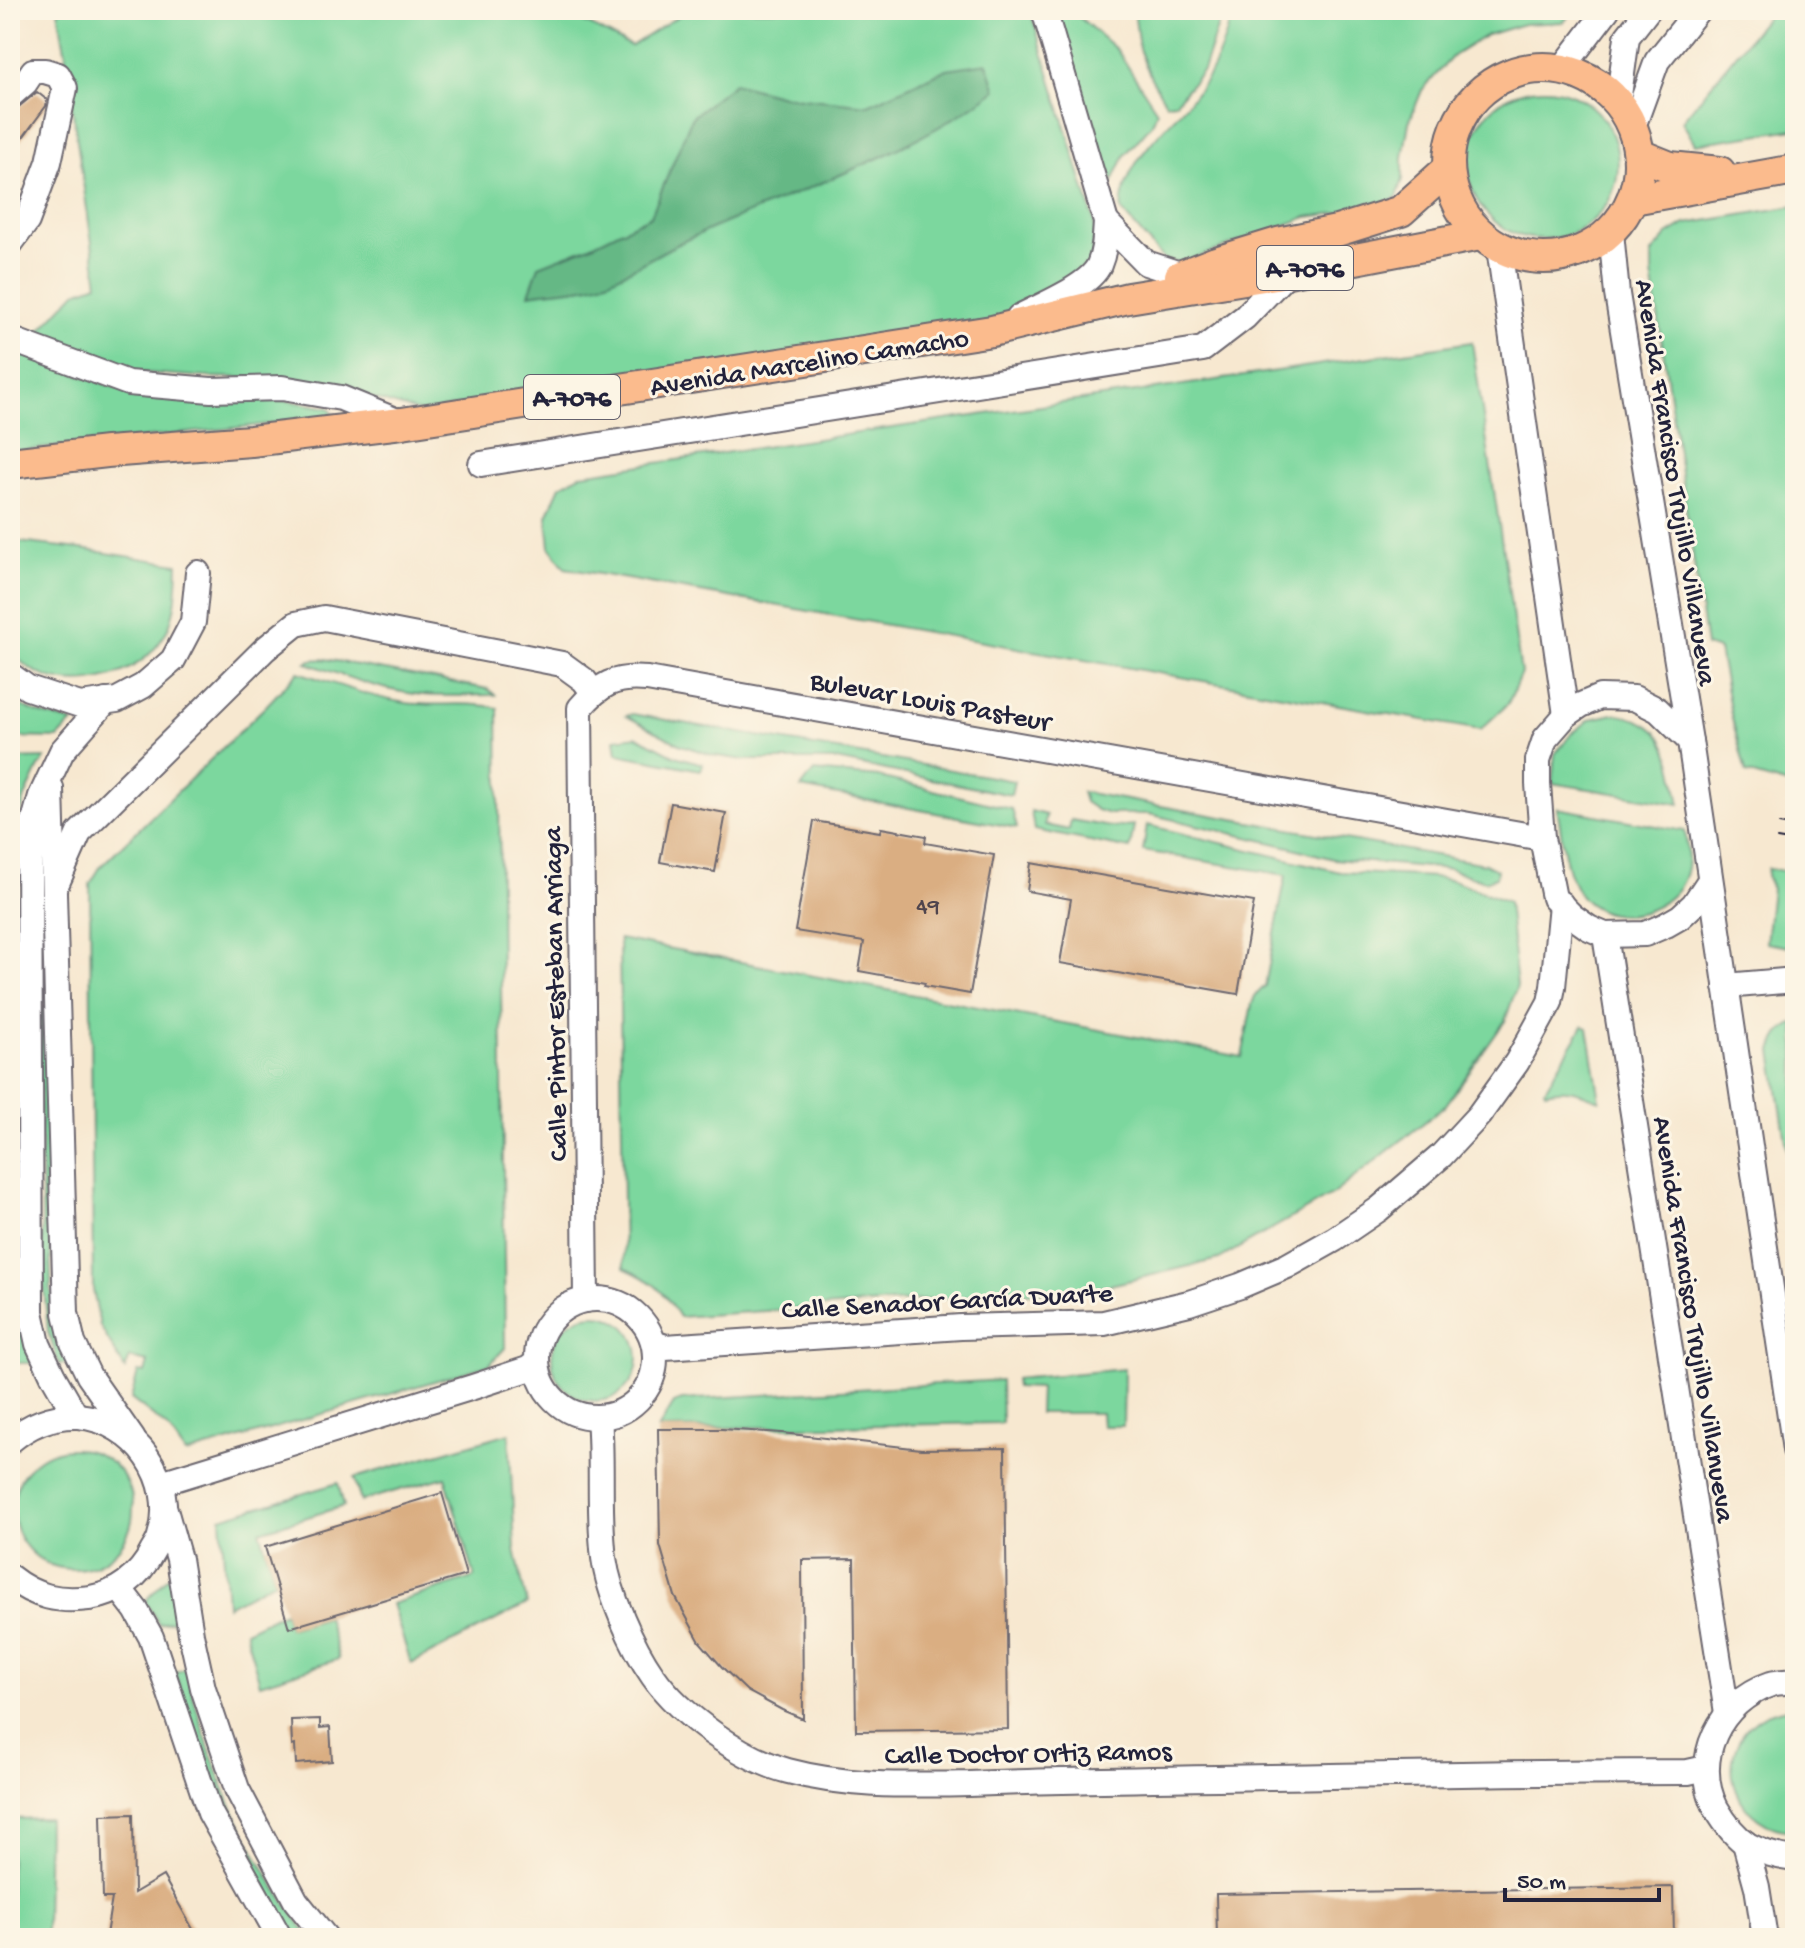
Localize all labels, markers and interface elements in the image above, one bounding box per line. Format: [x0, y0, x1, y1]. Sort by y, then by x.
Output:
road number: A-7076 [1257, 246, 1353, 290]
street label: Avenida Francisco Trujillo Villanueva [1625, 277, 1722, 690]
street label: Avenida Marcelino Camacho [648, 323, 971, 406]
road number: A-7076 [524, 375, 620, 419]
street label: Bulevar Louis Pasteur [806, 666, 1055, 741]
street label: Calle Pintor Esteban Arriaga [538, 825, 577, 1162]
house number: 49 [916, 893, 940, 922]
street label: Avenida Francisco Trujillo Villanueva [1643, 1114, 1740, 1527]
street label: Calle Senador García Duarte [781, 1278, 1114, 1329]
street label: Calle Doctor Ortiz Ramos [884, 1736, 1173, 1775]
scale bar [1505, 1852, 1659, 1902]
text: 50 m [1517, 1869, 1566, 1898]

